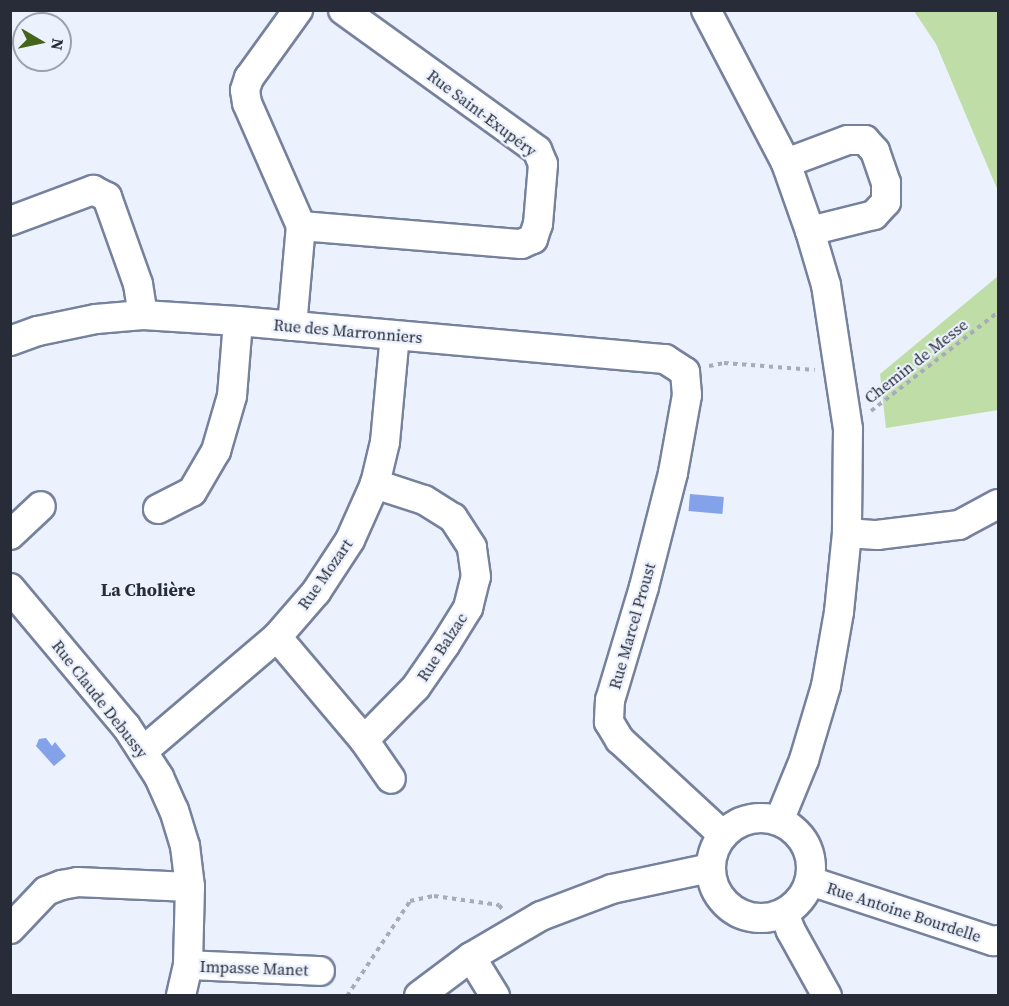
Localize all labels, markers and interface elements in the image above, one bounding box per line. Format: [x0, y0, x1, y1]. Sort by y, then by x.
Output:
north arrow [12, 12, 72, 72]
text: N [46, 37, 70, 52]
street label: Rue Saint-Exupéry [423, 66, 541, 160]
street label: Rue des Marronniers [273, 315, 423, 347]
street label: Chemin de Messe [861, 315, 971, 407]
street label: Rue Mozart [294, 535, 356, 613]
street label: Rue Marcel Proust [605, 561, 659, 691]
district label: La Cholière [101, 579, 195, 601]
street label: Rue Balzac [413, 609, 471, 685]
street label: Rue Claude Debussy [48, 636, 152, 762]
street label: Rue Antoine Bourdelle [824, 878, 984, 946]
street label: Impasse Manet [199, 957, 309, 979]

